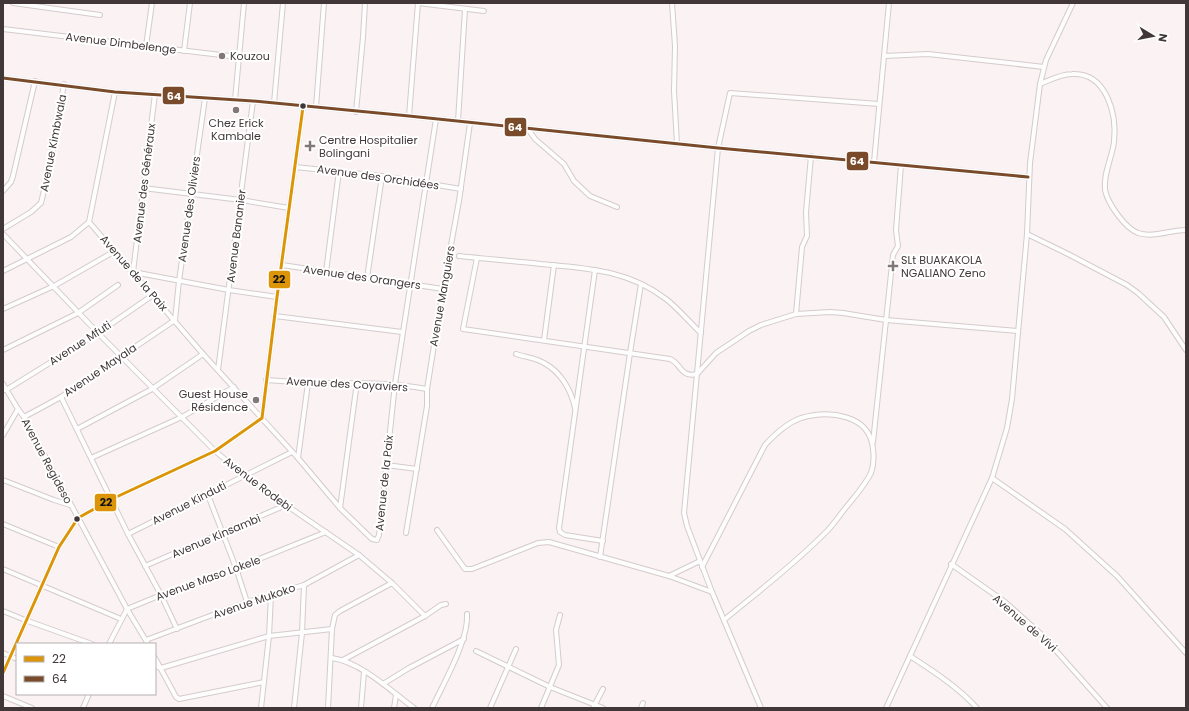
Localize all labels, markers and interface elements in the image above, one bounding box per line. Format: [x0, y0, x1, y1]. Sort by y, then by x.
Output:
north arrow [1133, 16, 1173, 56]
street label: Avenue Dimbelenge [65, 28, 177, 58]
text: N [1154, 32, 1171, 43]
place label: Kouzou [230, 48, 270, 64]
marker: Kouzou [217, 51, 227, 61]
line badge: 64 [162, 86, 185, 105]
text: 64 [167, 88, 182, 104]
street label: Avenue Kimbwala [36, 93, 70, 193]
unlabelled marker [298, 101, 308, 111]
marker: Chez Erick Kambale [231, 105, 241, 115]
place label: Chez Erick Kambale [208, 115, 264, 144]
line badge: 64 [504, 117, 527, 137]
text: 64 [508, 119, 523, 135]
street label: Avenue des Généraux [129, 122, 159, 244]
place label: Centre Hospitalier Bolingani [319, 132, 418, 161]
marker: Centre Hospitalier Bolingani [304, 140, 316, 152]
line badge: 64 [846, 151, 869, 171]
text: 64 [850, 153, 865, 169]
street label: Avenue des Oliviers [174, 155, 204, 263]
street label: Avenue des Orchidées [316, 161, 440, 194]
street label: Avenue Bananier [222, 189, 250, 283]
street label: Avenue de la Paix [96, 231, 172, 315]
street label: Avenue Manguiers [425, 244, 459, 348]
place label: SLt BUAKAKOLA NGALIANO Zeno [901, 252, 986, 281]
street label: Avenue des Orangers [302, 261, 422, 293]
marker: SLt BUAKAKOLA NGALIANO Zeno [888, 261, 898, 271]
line badge: 22 [268, 270, 291, 289]
text: 22 [273, 271, 285, 287]
street label: Avenue Mfuti [46, 317, 114, 369]
street label: Avenue Mayala [60, 340, 140, 400]
street label: Avenue des Coyaviers [286, 373, 409, 395]
place label: Guest House Résidence [179, 386, 248, 415]
marker: Guest House Résidence [251, 395, 261, 405]
street label: Avenue Regideso [18, 415, 76, 507]
street label: Avenue de la Paix [371, 434, 397, 532]
street label: Avenue Rodebi [220, 453, 296, 515]
street label: Avenue Kinduti [149, 477, 229, 529]
line badge: 22 [94, 493, 117, 512]
text: 22 [100, 494, 112, 510]
street label: Avenue Kinsambi [169, 510, 263, 562]
unlabelled marker [72, 514, 82, 524]
street label: Avenue Maso Lokele [153, 551, 263, 604]
street label: Avenue Mukoko [211, 579, 297, 623]
street label: Avenue de Vivi [989, 591, 1061, 656]
legend [16, 643, 156, 695]
text: 22 [52, 650, 66, 667]
text: 64 [52, 670, 68, 687]

